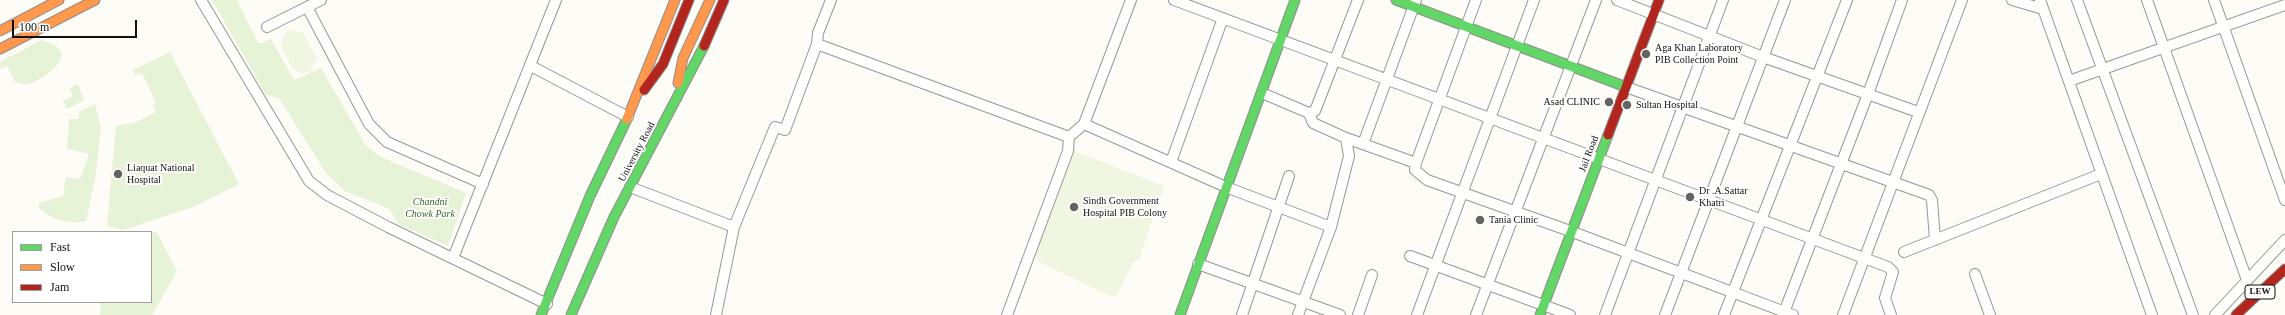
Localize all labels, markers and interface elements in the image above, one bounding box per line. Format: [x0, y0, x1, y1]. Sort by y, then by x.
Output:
scale bar [14, 12, 139, 38]
text: 100 m [19, 20, 49, 34]
place label: Aga Khan Laboratory PIB Collection Point [1655, 42, 1743, 66]
marker: Aga Khan Laboratory PIB Collection Point [1640, 48, 1652, 60]
place label: Asad CLINIC [1544, 96, 1600, 108]
marker: Asad CLINIC [1603, 96, 1615, 108]
marker: Sultan Hospital [1621, 99, 1633, 111]
place label: Sultan Hospital [1636, 99, 1698, 111]
street label: University Road [616, 120, 658, 184]
street label: Jail Road [1577, 134, 1601, 174]
place label: Liaquat National Hospital [127, 162, 194, 186]
marker: Liaquat National Hospital [112, 168, 124, 180]
place label: Dr .A.Sattar Khatri [1699, 185, 1748, 208]
marker: Dr .A.Sattar Khatri [1684, 191, 1696, 203]
place label: Sindh Government Hospital PIB Colony [1083, 195, 1167, 218]
park label: Chandni Chowk Park [405, 196, 455, 220]
marker: Sindh Government Hospital PIB Colony [1068, 201, 1080, 213]
marker: Tania Clinic [1474, 214, 1486, 226]
place label: Tania Clinic [1489, 214, 1538, 226]
legend [12, 231, 152, 303]
text: Fast [50, 240, 70, 254]
text: Slow [50, 260, 75, 274]
text: Jam [50, 280, 69, 294]
road number: LEW [2245, 285, 2275, 299]

